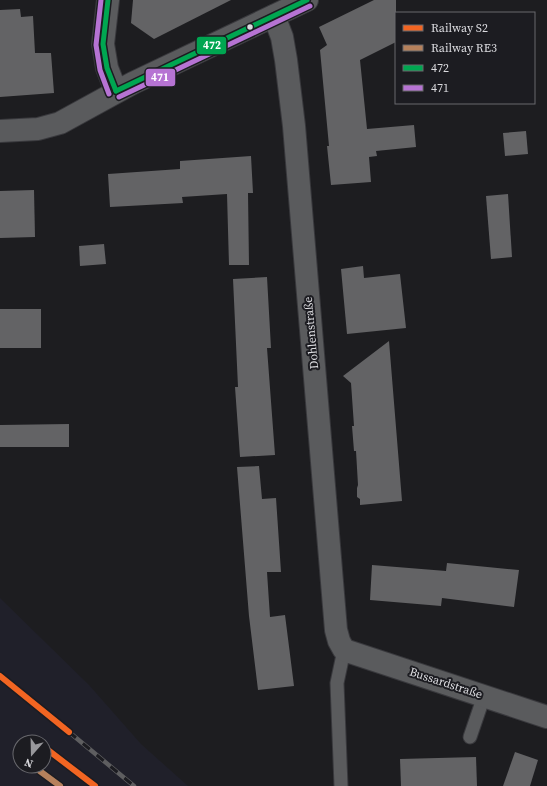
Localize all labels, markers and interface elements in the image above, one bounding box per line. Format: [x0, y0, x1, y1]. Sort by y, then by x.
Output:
legend [395, 12, 535, 104]
text: Railway S2 [431, 20, 488, 36]
unlabelled marker [245, 22, 255, 32]
line badge: 472 [196, 36, 227, 55]
text: 472 [203, 38, 221, 53]
text: Railway RE3 [431, 40, 497, 56]
text: 472 [431, 60, 449, 76]
line badge: 471 [145, 68, 176, 87]
text: 471 [151, 70, 169, 85]
text: 471 [431, 80, 449, 96]
street label: Dohlenstraße [300, 296, 322, 370]
street label: Bussardstraße [407, 664, 485, 702]
north arrow [12, 734, 52, 774]
text: N [22, 755, 35, 771]

